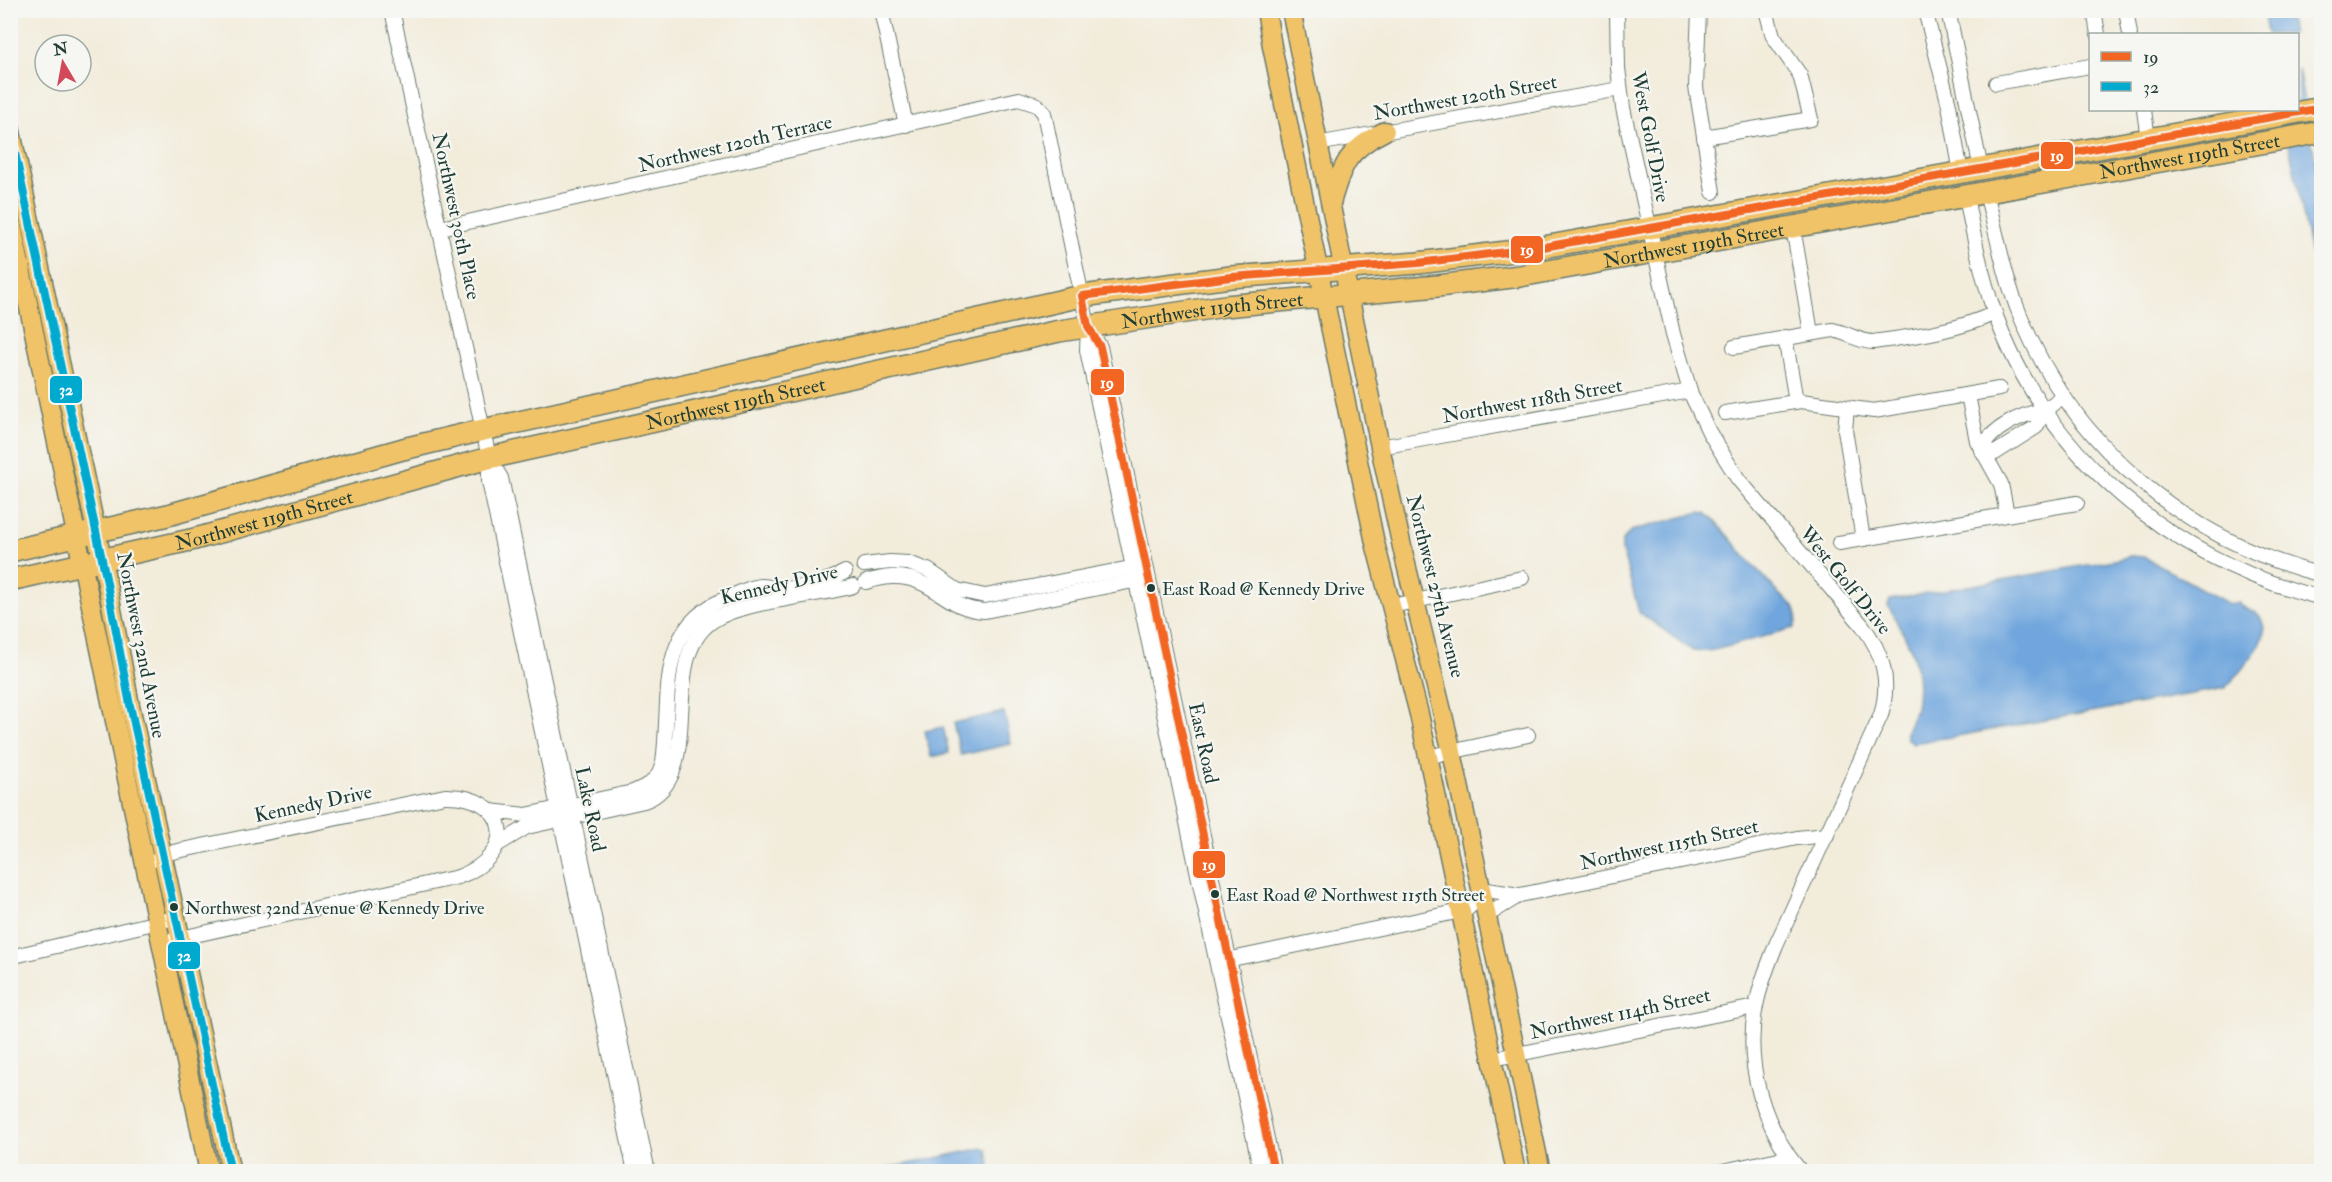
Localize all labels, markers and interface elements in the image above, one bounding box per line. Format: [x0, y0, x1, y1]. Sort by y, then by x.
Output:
north arrow [33, 33, 93, 93]
legend [2089, 33, 2299, 111]
text: N [51, 38, 70, 60]
text: 19 [2143, 46, 2159, 69]
street label: Northwest 120th Street [1371, 69, 1559, 126]
street label: West Golf Drive [1625, 69, 1675, 204]
text: 32 [2143, 76, 2159, 99]
street label: Northwest 120th Terrace [636, 109, 835, 178]
street label: Northwest 119th Street [2097, 128, 2282, 185]
street label: Northwest 30th Place [427, 130, 486, 302]
line badge: 19 [2040, 141, 2074, 170]
text: 19 [2050, 146, 2064, 166]
street label: Northwest 119th Street [1601, 217, 1786, 274]
line badge: 19 [1510, 235, 1544, 264]
text: 19 [1520, 240, 1534, 260]
street label: Northwest 119th Street [1119, 287, 1305, 334]
line badge: 19 [1090, 368, 1125, 396]
street label: Northwest 119th Street [643, 371, 828, 436]
street label: Northwest 118th Street [1440, 372, 1625, 429]
text: 19 [1100, 373, 1114, 393]
line badge: 32 [49, 375, 83, 404]
text: 32 [59, 380, 73, 400]
street label: Northwest 119th Street [173, 484, 356, 556]
street label: Northwest 27th Avenue [1401, 492, 1470, 680]
street label: West Golf Drive [1794, 520, 1897, 640]
street label: Northwest 32nd Avenue [111, 550, 172, 740]
street label: Kennedy Drive [718, 559, 840, 610]
place label: East Road @ Kennedy Drive [1162, 578, 1365, 601]
marker: East Road @ Kennedy Drive [1145, 582, 1157, 594]
street label: East Road [1183, 700, 1224, 786]
street label: Lake Road [569, 764, 612, 854]
street label: Kennedy Drive [252, 779, 374, 828]
street label: Northwest 115th Street [1578, 813, 1761, 876]
line badge: 19 [1192, 850, 1226, 879]
text: 19 [1202, 855, 1216, 875]
place label: East Road @ Northwest 115th Street [1226, 884, 1485, 907]
marker: East Road @ Northwest 115th Street [1209, 888, 1221, 900]
place label: Northwest 32nd Avenue @ Kennedy Drive [185, 897, 485, 920]
marker: Northwest 32nd Avenue @ Kennedy Drive [168, 901, 180, 913]
line badge: 32 [167, 941, 201, 970]
text: 32 [177, 946, 191, 966]
street label: Northwest 114th Street [1528, 982, 1713, 1045]

